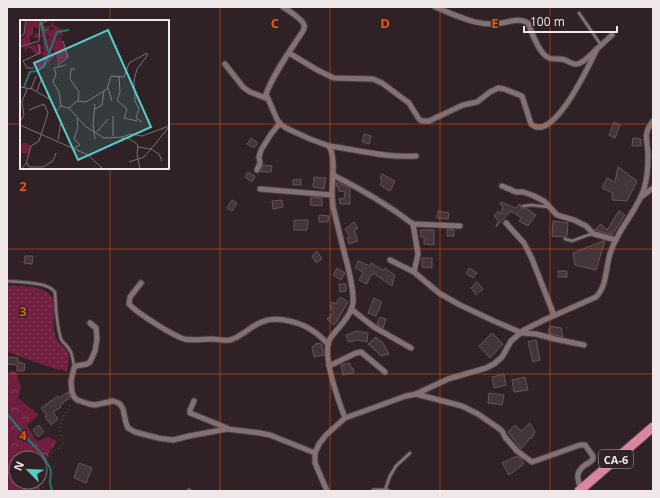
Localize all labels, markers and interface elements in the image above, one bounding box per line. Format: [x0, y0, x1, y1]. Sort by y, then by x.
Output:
scale bar [524, 8, 617, 34]
text: 100 m [530, 13, 565, 30]
text: C [271, 14, 279, 32]
text: D [380, 14, 390, 32]
text: E [491, 14, 499, 32]
inset map [20, 20, 169, 169]
text: 2 [19, 177, 27, 195]
text: 3 [19, 302, 27, 320]
text: 4 [19, 426, 27, 444]
north arrow [8, 450, 48, 490]
road number: CA-6 [599, 450, 633, 468]
text: N [10, 459, 27, 473]

